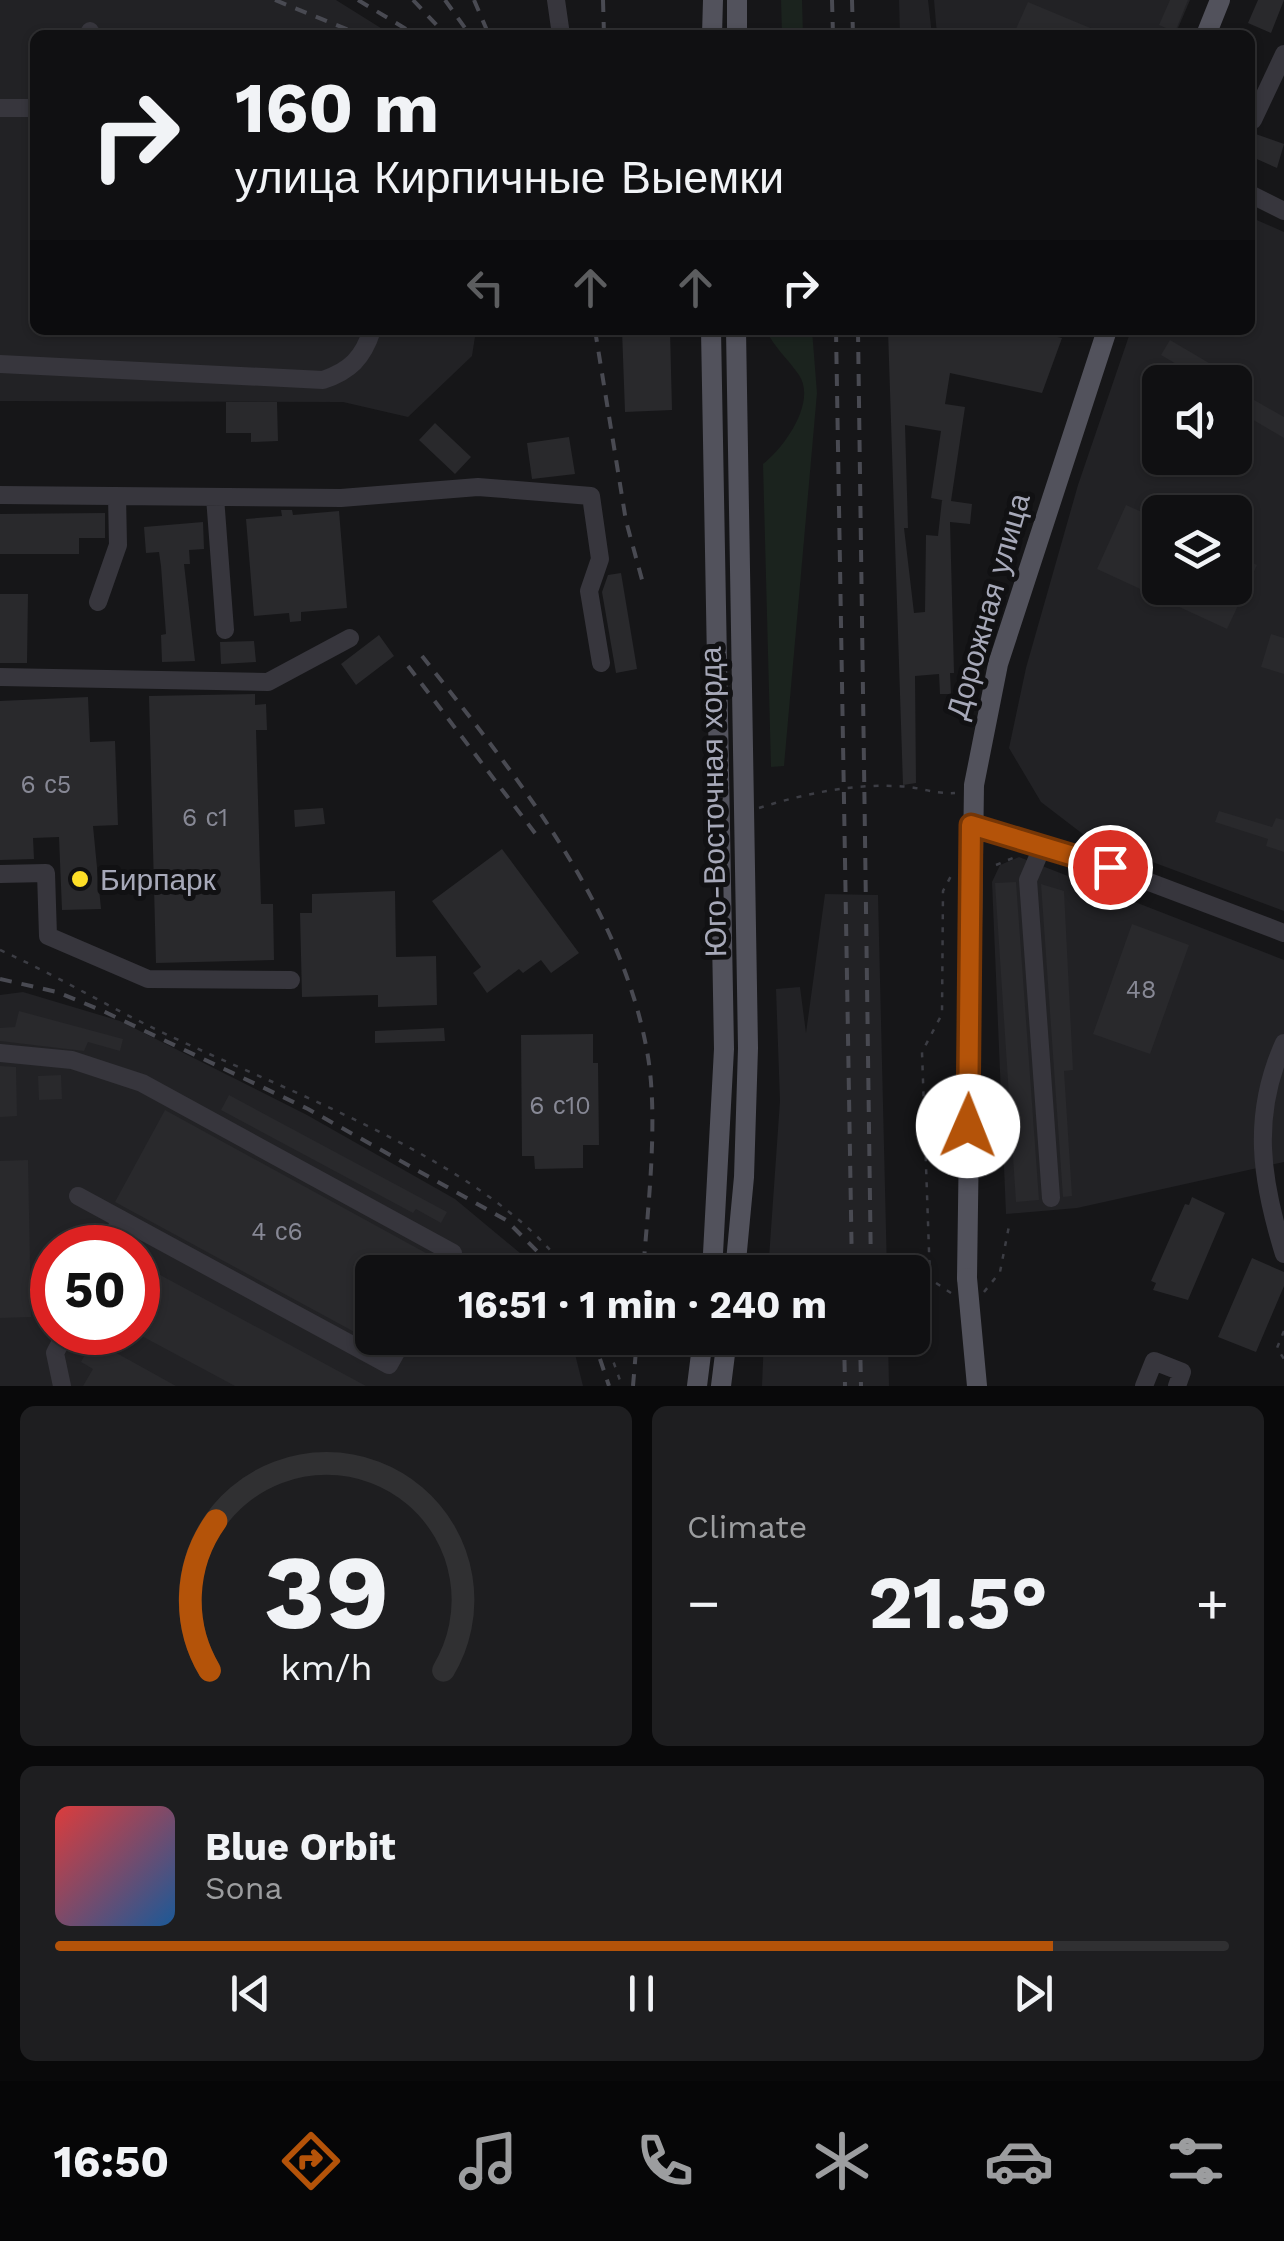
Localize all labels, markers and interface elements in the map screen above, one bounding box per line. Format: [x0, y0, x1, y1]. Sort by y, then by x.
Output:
text: 160 m [235, 67, 439, 149]
icon: right [70, 70, 200, 200]
text: улица Кирпичные Выемки [235, 151, 784, 204]
icon: left [458, 260, 513, 315]
icon: ahead [563, 260, 618, 315]
icon: ahead [668, 260, 723, 315]
icon: right [773, 260, 828, 315]
map controls [1142, 365, 1252, 605]
button: sound [1142, 365, 1252, 475]
street label: Дорожная улица [939, 489, 1037, 723]
button: layers [1142, 495, 1252, 605]
street label: Юго-Восточная хорда [693, 646, 733, 958]
house number: 6 с5 [21, 770, 71, 799]
house number: 6 с1 [182, 803, 228, 832]
pin [1068, 825, 1153, 910]
icon: arrive [1083, 840, 1138, 895]
place label: Бирпарк [100, 862, 217, 897]
marker: Бирпарк [69, 868, 91, 890]
house number: 48 [1126, 975, 1156, 1004]
position arrow [916, 1074, 1020, 1178]
house number: 6 с10 [529, 1091, 591, 1120]
house number: 4 с6 [251, 1217, 303, 1246]
speed limit sign: 50 [30, 1225, 160, 1355]
text: 16:51 · 1 min · 240 m [458, 1283, 827, 1327]
text: Climate [687, 1508, 807, 1546]
text: 39 [263, 1531, 389, 1653]
text: 21.5° [868, 1558, 1048, 1646]
text: − [687, 1571, 720, 1635]
text: + [1196, 1571, 1229, 1635]
text: km/h [280, 1647, 372, 1689]
text: Blue Orbit [205, 1825, 396, 1869]
text: Sona [205, 1869, 283, 1907]
icon: previous [223, 1966, 278, 2021]
icon: pause [614, 1966, 669, 2021]
icon: next [1006, 1966, 1061, 2021]
icon: directions [276, 2126, 346, 2196]
icon: music [453, 2126, 523, 2196]
icon: phone [630, 2126, 700, 2196]
icon: climate [807, 2126, 877, 2196]
icon: car [984, 2126, 1054, 2196]
icon: filters [1161, 2126, 1231, 2196]
text: 16:50 [53, 2135, 169, 2188]

